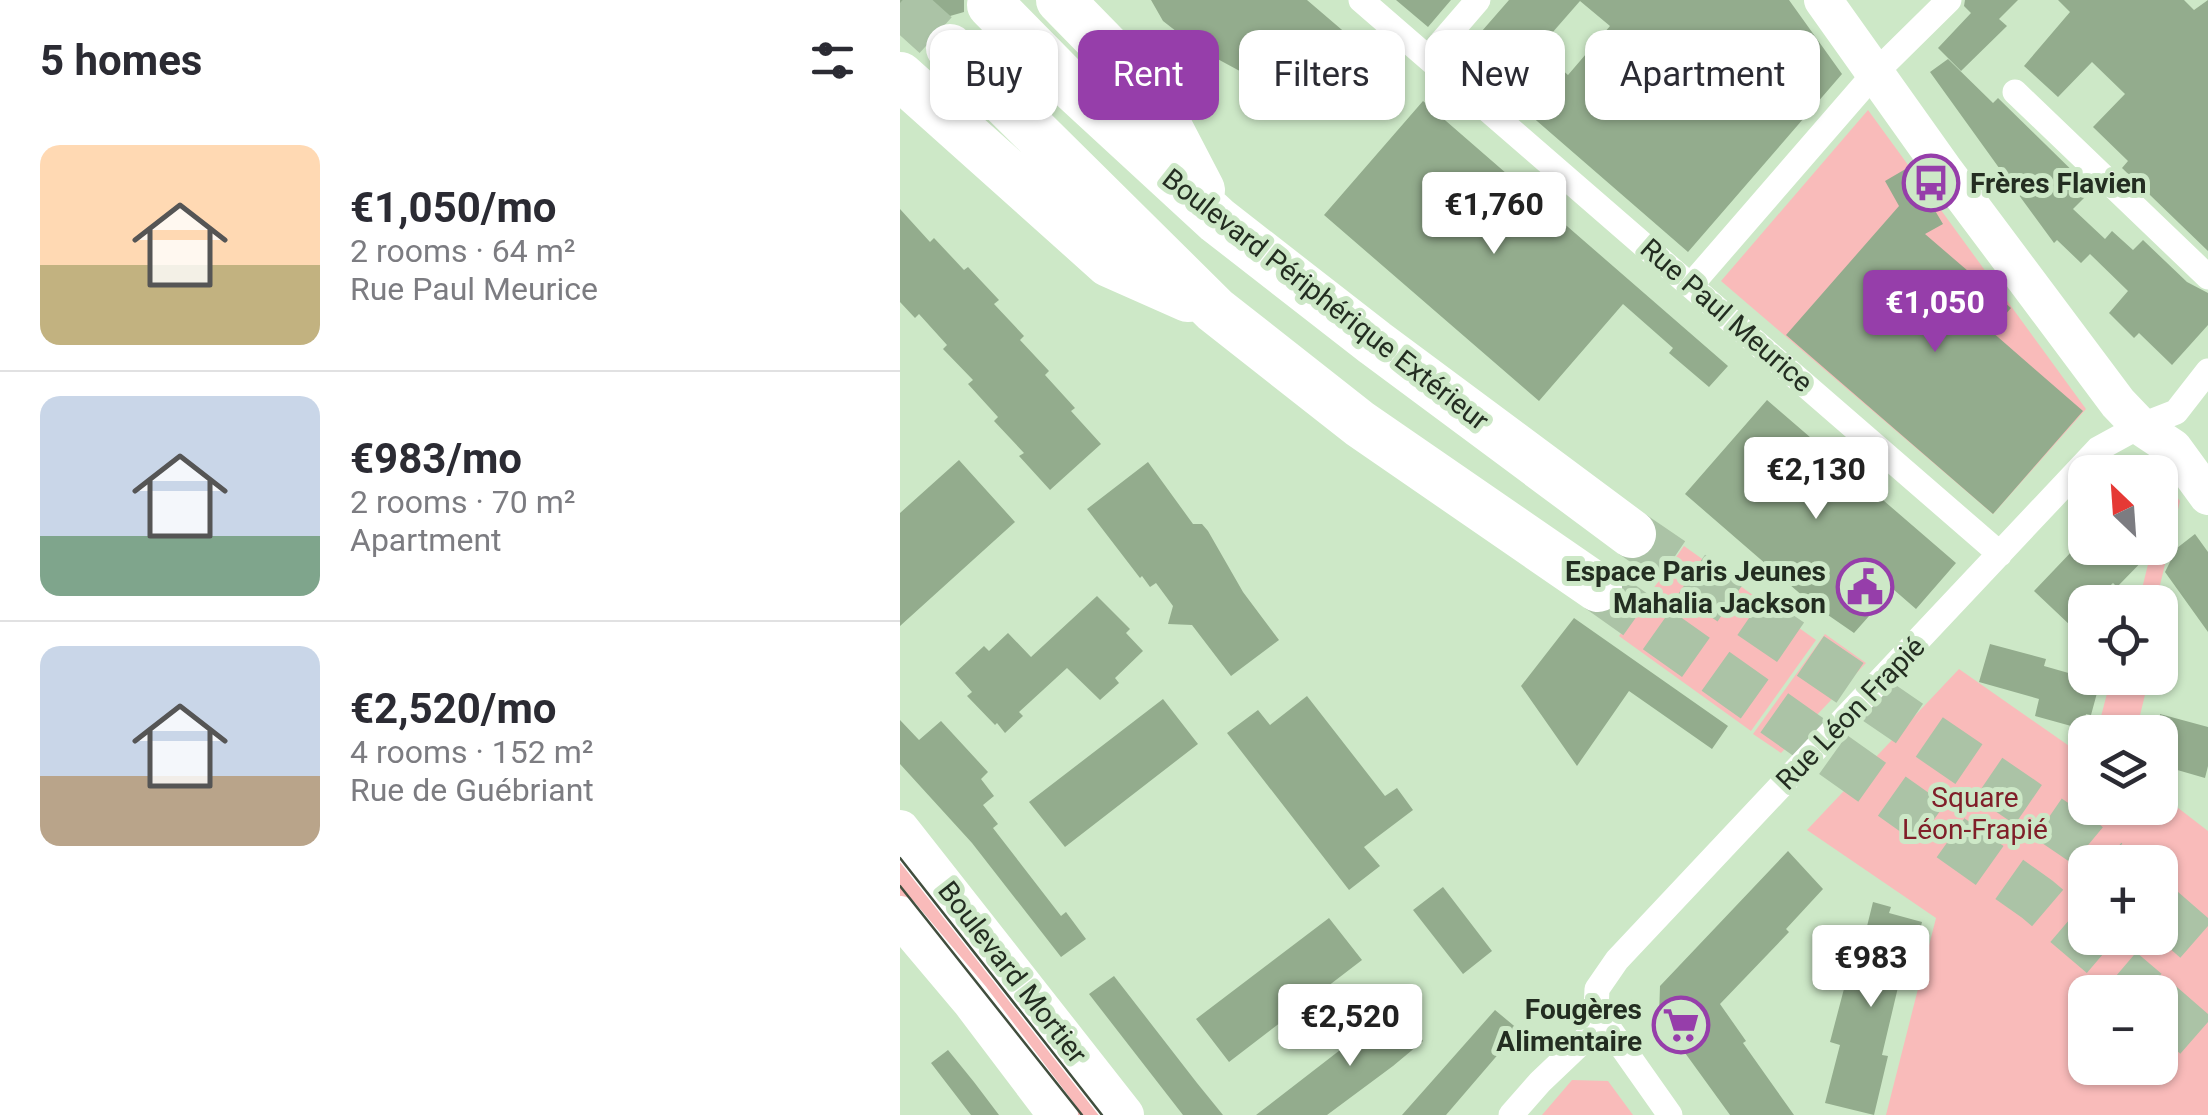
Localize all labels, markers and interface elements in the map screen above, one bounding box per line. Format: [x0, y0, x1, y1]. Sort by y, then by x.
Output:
chip: Buy [930, 30, 1058, 120]
chip: Rent [1078, 30, 1219, 120]
chip: Filters [1239, 30, 1405, 120]
chip: New [1425, 30, 1565, 120]
chip: Apartment [1585, 30, 1820, 120]
icon: filters [805, 33, 860, 88]
text: 5 homes [40, 36, 202, 85]
bus stop icon: Frères Flavien [1901, 153, 1961, 213]
street label: Boulevard Périphérique Extérieur [1156, 162, 1496, 437]
place label: Frères Flavien [1970, 167, 2147, 200]
pin: €1,760 [1413, 172, 1575, 257]
text: €1,050/mo [350, 183, 557, 232]
icon: home [120, 185, 240, 305]
text: €1,760 [1444, 185, 1544, 223]
text: 2 rooms · 64 m² [350, 232, 575, 270]
street label: Rue Paul Meurice [1634, 232, 1819, 399]
text: Rue Paul Meurice [350, 270, 598, 308]
pin: €1,050 [1854, 270, 2016, 355]
text: €1,050 [1885, 283, 1985, 321]
text: €983/mo [350, 434, 522, 483]
icon: home [120, 436, 240, 556]
pin: €2,130 [1735, 437, 1897, 522]
text: €2,130 [1766, 450, 1866, 488]
north arrow [2068, 455, 2178, 565]
map controls [2068, 455, 2178, 1085]
text: 2 rooms · 70 m² [350, 483, 575, 521]
text: Apartment [350, 521, 502, 559]
place label: Espace Paris Jeunes Mahalia Jackson [1565, 555, 1826, 620]
public building icon: Espace Paris Jeunes Mahalia Jackson [1835, 557, 1895, 617]
button: locate [2068, 585, 2178, 695]
street label: Rue Léon Frapié [1769, 630, 1932, 797]
text: €2,520/mo [350, 684, 557, 733]
icon: home [120, 686, 240, 806]
button: layers [2068, 715, 2178, 825]
text: 4 rooms · 152 m² [350, 733, 593, 771]
text: Rue de Guébriant [350, 771, 594, 809]
park label: Square Léon-Frapié [1902, 781, 2048, 846]
button: + [2068, 845, 2178, 955]
street label: Boulevard Mortier [931, 875, 1094, 1070]
pin: €983 [1812, 925, 1930, 1010]
text: €983 [1834, 938, 1908, 976]
button: − [2068, 975, 2178, 1085]
pin: €2,520 [1269, 984, 1431, 1069]
place label: Fougères Alimentaire [1496, 993, 1642, 1058]
supermarket icon: Fougères Alimentaire [1651, 995, 1711, 1055]
text: €2,520 [1300, 997, 1400, 1035]

